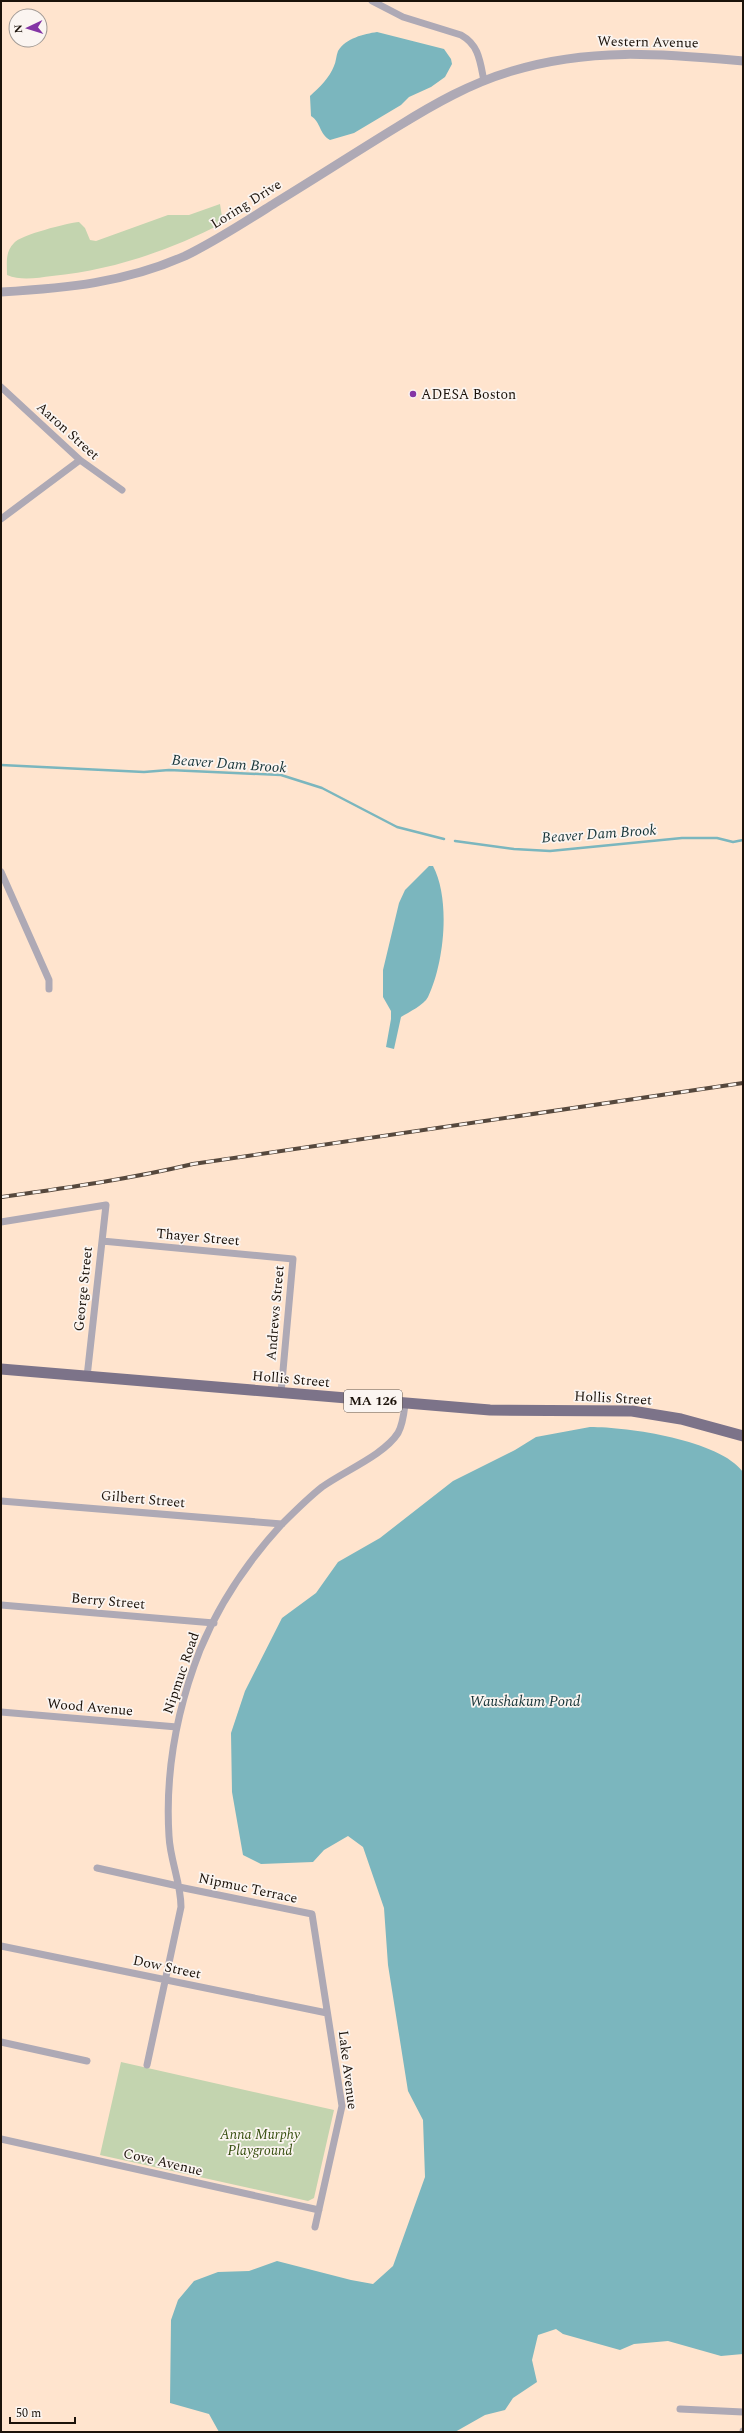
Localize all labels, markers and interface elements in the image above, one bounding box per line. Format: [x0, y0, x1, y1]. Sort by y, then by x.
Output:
north arrow [8, 8, 48, 48]
text: N [10, 24, 27, 34]
street label: Western Avenue [597, 31, 699, 53]
street label: Loring Drive [207, 174, 286, 234]
place label: ADESA Boston [421, 384, 516, 405]
marker: ADESA Boston [408, 389, 418, 399]
street label: Aaron Street [32, 397, 104, 465]
water label: Beaver Dam Brook [171, 749, 287, 779]
water label: Beaver Dam Brook [541, 819, 657, 849]
street label: Thayer Street [155, 1223, 241, 1251]
street label: George Street [68, 1246, 98, 1332]
street label: Andrews Street [260, 1264, 290, 1362]
street label: Hollis Street [251, 1365, 331, 1393]
street label: Hollis Street [574, 1385, 652, 1411]
road number: MA 126 [344, 1390, 402, 1412]
street label: Gilbert Street [100, 1485, 186, 1513]
street label: Berry Street [70, 1587, 146, 1615]
street label: Nipmuc Road [157, 1629, 205, 1717]
water label: Waushakum Pond [469, 1690, 581, 1713]
street label: Wood Avenue [46, 1693, 134, 1721]
street label: Nipmuc Terrace [197, 1867, 300, 1909]
street label: Dow Street [131, 1950, 203, 1984]
street label: Lake Avenue [333, 2029, 363, 2111]
park label: Anna Murphy Playground [219, 2124, 301, 2161]
street label: Cove Avenue [121, 2143, 205, 2181]
scale bar [10, 2399, 75, 2425]
text: 50 m [16, 2404, 41, 2423]

